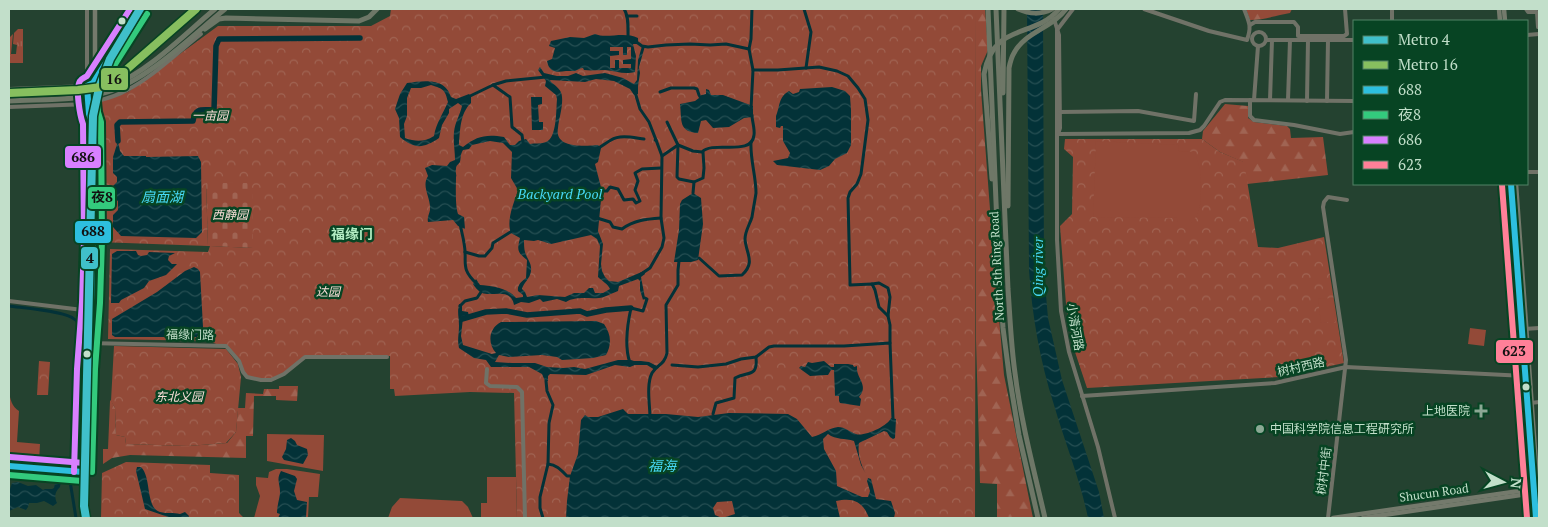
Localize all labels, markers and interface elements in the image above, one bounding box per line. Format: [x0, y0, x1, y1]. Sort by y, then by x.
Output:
unlabelled marker [117, 16, 127, 26]
legend [1353, 20, 1528, 185]
text: Metro 4 [1398, 29, 1450, 49]
text: Metro 16 [1398, 54, 1458, 74]
line badge: 16 [100, 67, 129, 91]
text: 16 [106, 69, 122, 88]
text: 688 [1398, 79, 1422, 99]
text: 夜8 [1398, 104, 1421, 124]
park label: 一亩园 [192, 108, 230, 123]
text: 686 [1398, 129, 1422, 149]
line badge: 686 [64, 145, 102, 169]
text: 686 [71, 147, 95, 166]
text: 623 [1398, 154, 1422, 174]
water label: Backyard Pool [517, 184, 603, 203]
line badge: 夜8 [87, 186, 116, 210]
text: 夜8 [91, 187, 113, 206]
water label: 扇面湖 [141, 187, 185, 206]
park label: 西静园 [212, 207, 250, 222]
street label: North 5th Ring Road [986, 211, 1007, 321]
line badge: 688 [74, 220, 112, 244]
text: 688 [81, 221, 105, 240]
district label: 福缘门 [331, 224, 373, 243]
water label: Qing river [1028, 236, 1047, 297]
line badge: 4 [80, 246, 99, 270]
text: 4 [86, 248, 94, 267]
park label: 达园 [316, 284, 342, 299]
street label: 小清河路 [1064, 302, 1087, 352]
street label: 福缘门路 [166, 327, 214, 342]
line badge: 623 [1495, 339, 1534, 364]
text: 623 [1502, 341, 1526, 360]
unlabelled marker [82, 349, 92, 359]
street label: 树村西路 [1276, 354, 1326, 379]
unlabelled marker [1521, 382, 1531, 392]
park label: 东北义园 [155, 389, 205, 404]
place label: 上地医院 [1422, 403, 1470, 418]
marker: 上地医院 [1474, 404, 1488, 418]
place label: 中国科学院信息工程研究所 [1270, 421, 1414, 436]
marker: 中国科学院信息工程研究所 [1254, 423, 1266, 435]
street label: 树村中街 [1313, 446, 1334, 496]
water label: 福海 [648, 456, 678, 475]
north arrow [1478, 457, 1528, 507]
text: N [1506, 477, 1526, 490]
street label: Shucun Road [1398, 480, 1470, 505]

